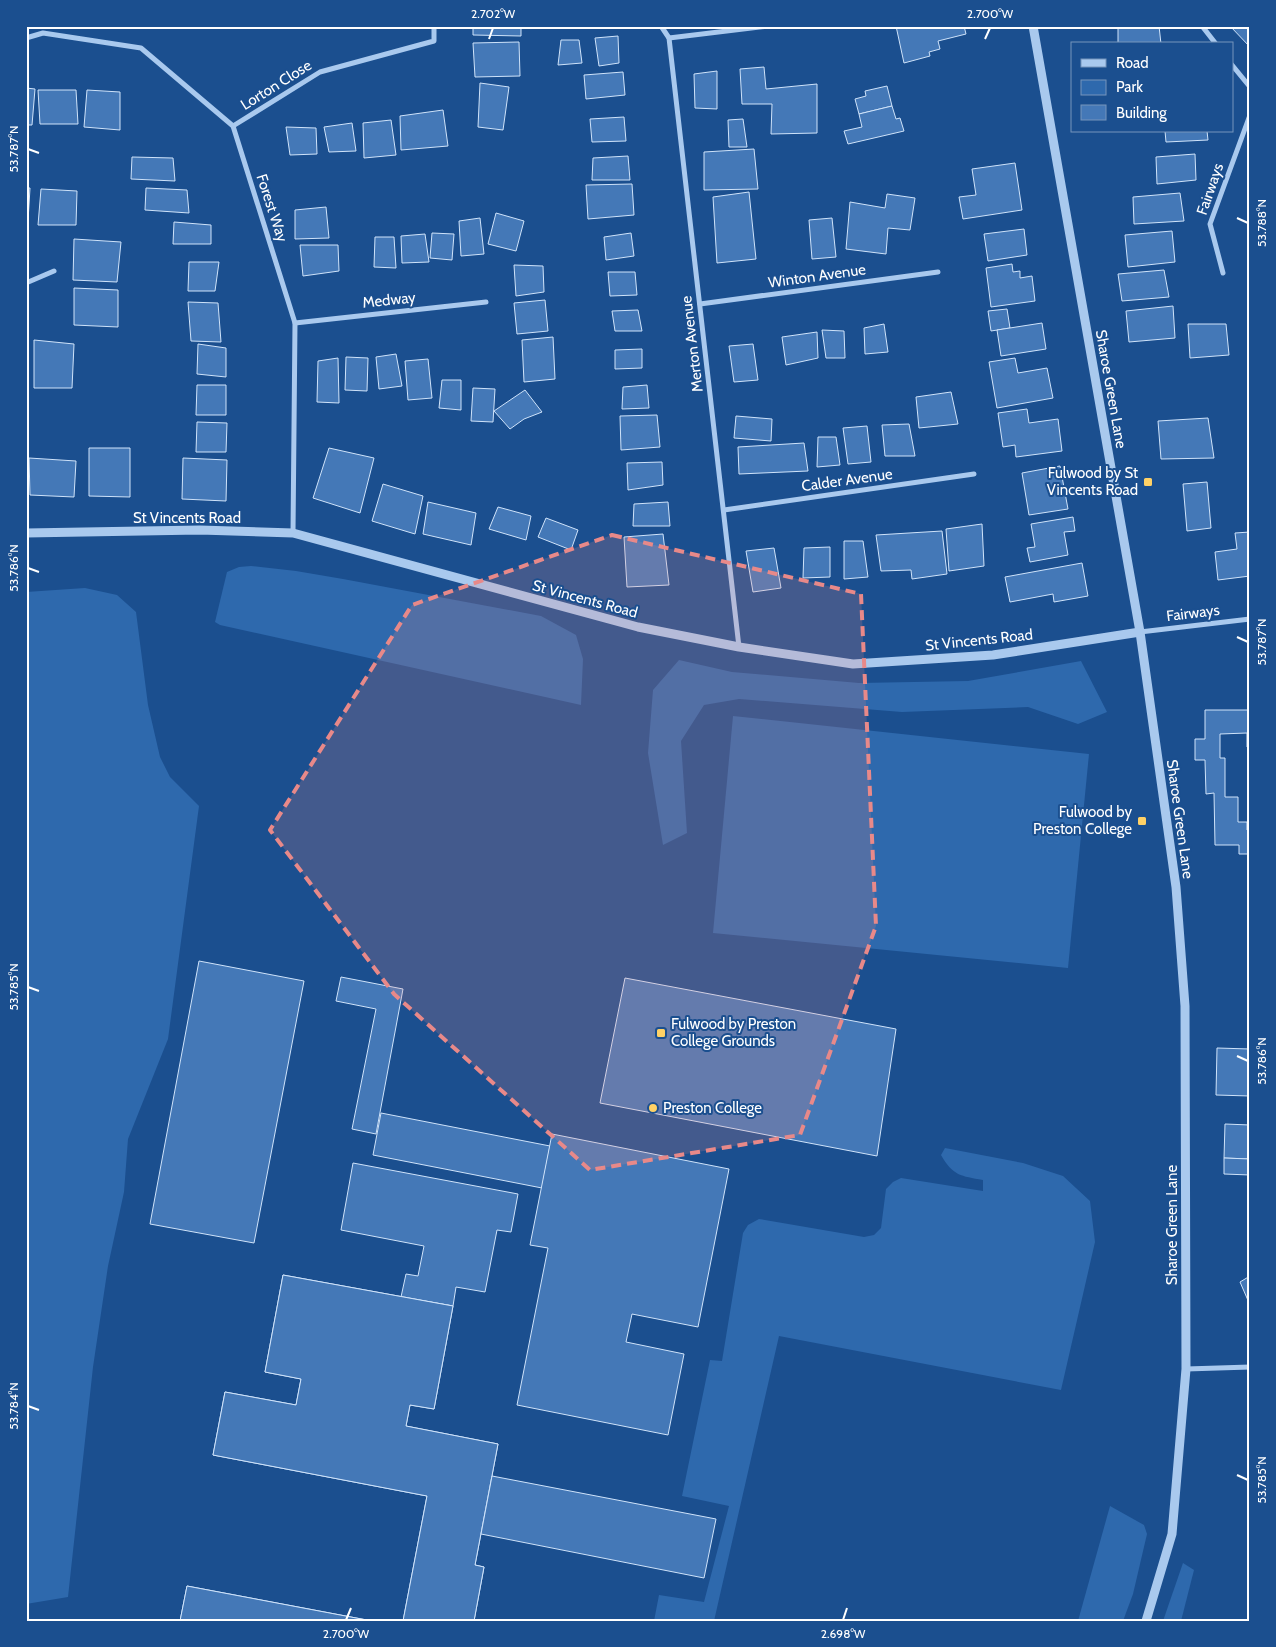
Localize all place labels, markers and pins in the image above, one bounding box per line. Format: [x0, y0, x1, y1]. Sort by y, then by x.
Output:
place label: Fulwood by St Vincents Road [1047, 464, 1138, 499]
marker: Fulwood by St Vincents Road [1142, 476, 1154, 488]
place label: Fulwood by Preston College [1033, 803, 1132, 838]
marker: Fulwood by Preston College [1136, 815, 1148, 827]
place label: Fulwood by Preston College Grounds [671, 1015, 796, 1050]
marker: Fulwood by Preston College Grounds [655, 1027, 667, 1039]
place label: Preston College [663, 1099, 762, 1117]
marker: Preston College [647, 1102, 659, 1114]

